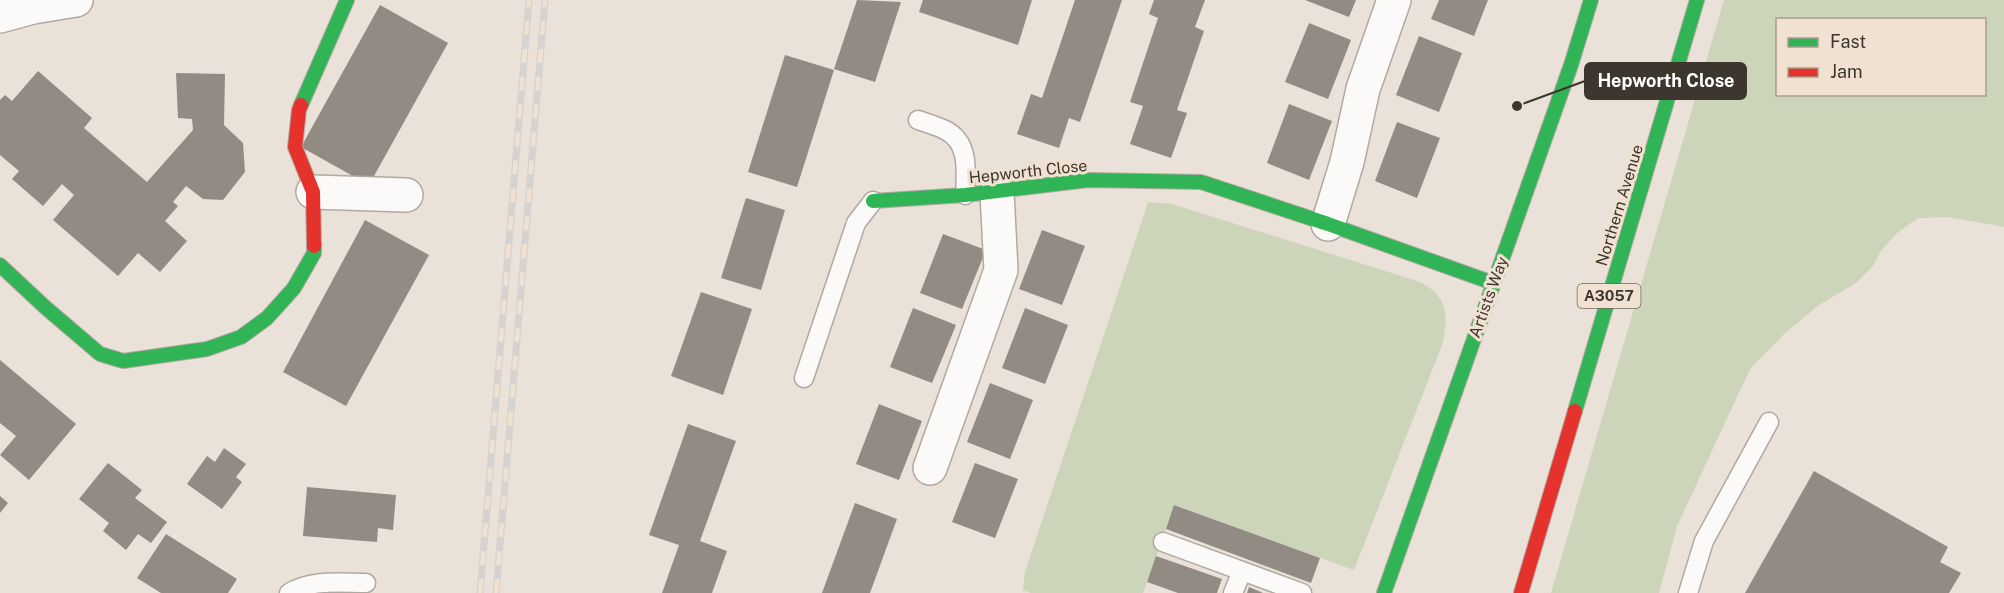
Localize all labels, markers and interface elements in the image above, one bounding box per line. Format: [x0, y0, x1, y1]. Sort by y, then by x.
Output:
legend [1776, 18, 1986, 96]
text: Fast [1830, 31, 1866, 52]
text: Jam [1830, 61, 1863, 82]
callout: Hepworth Close [1585, 63, 1746, 99]
text: Hepworth Close [1598, 70, 1735, 91]
street label: Northern Avenue [1592, 142, 1647, 268]
street label: Hepworth Close [968, 156, 1088, 187]
street label: Artists Way [1465, 254, 1512, 340]
road number: A3057 [1578, 284, 1640, 308]

